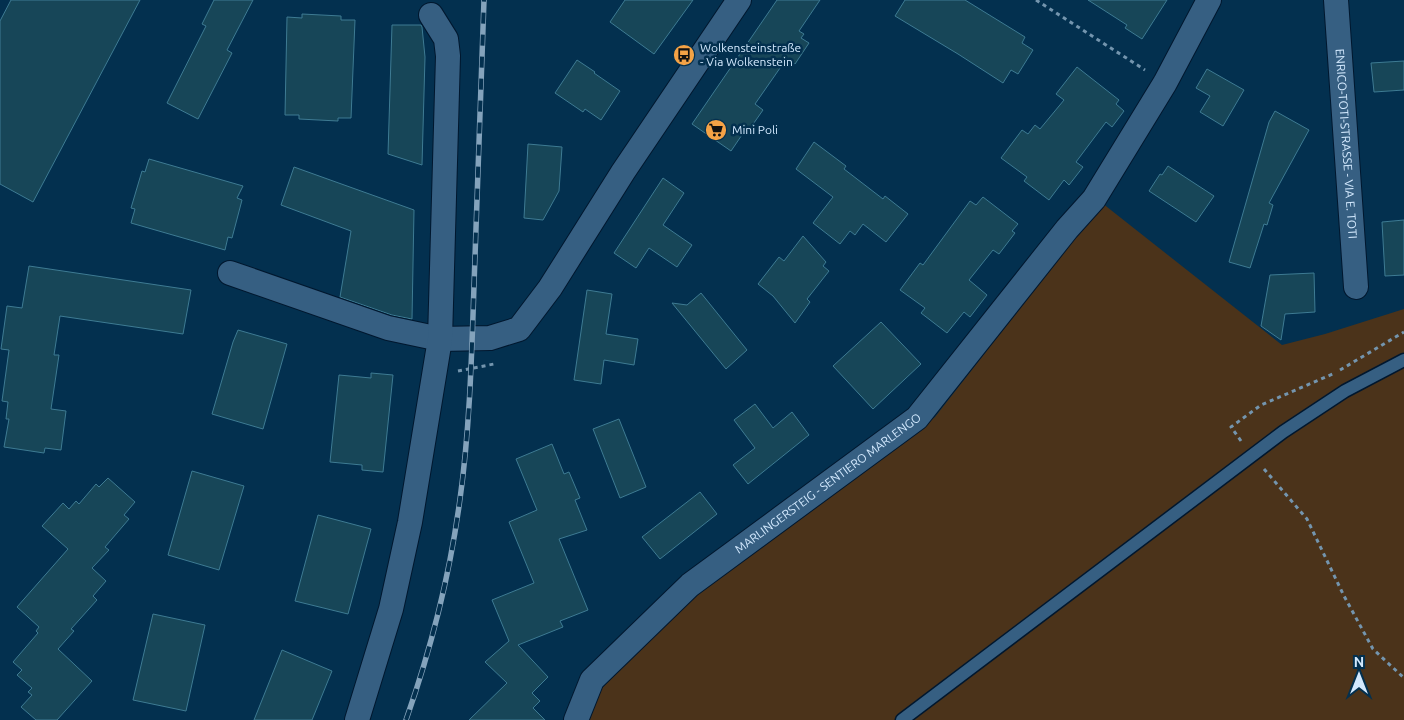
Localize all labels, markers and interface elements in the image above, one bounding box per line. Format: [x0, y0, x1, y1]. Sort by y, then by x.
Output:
place label: Wolkensteinstraße - Via Wolkenstein [700, 41, 801, 68]
bus stop icon: Wolkensteinstraße - Via Wolkenstein [672, 43, 696, 67]
street label: ENRICO-TOTI-STRASSE - VIA E. TOTI [1333, 48, 1360, 239]
supermarket icon: Mini Poli [704, 118, 728, 142]
place label: Mini Poli [732, 123, 778, 136]
street label: MARLINGERSTEIG - SENTIERO MARLENGO [732, 410, 923, 556]
north arrow [1334, 650, 1384, 700]
text: N [1354, 654, 1364, 670]

